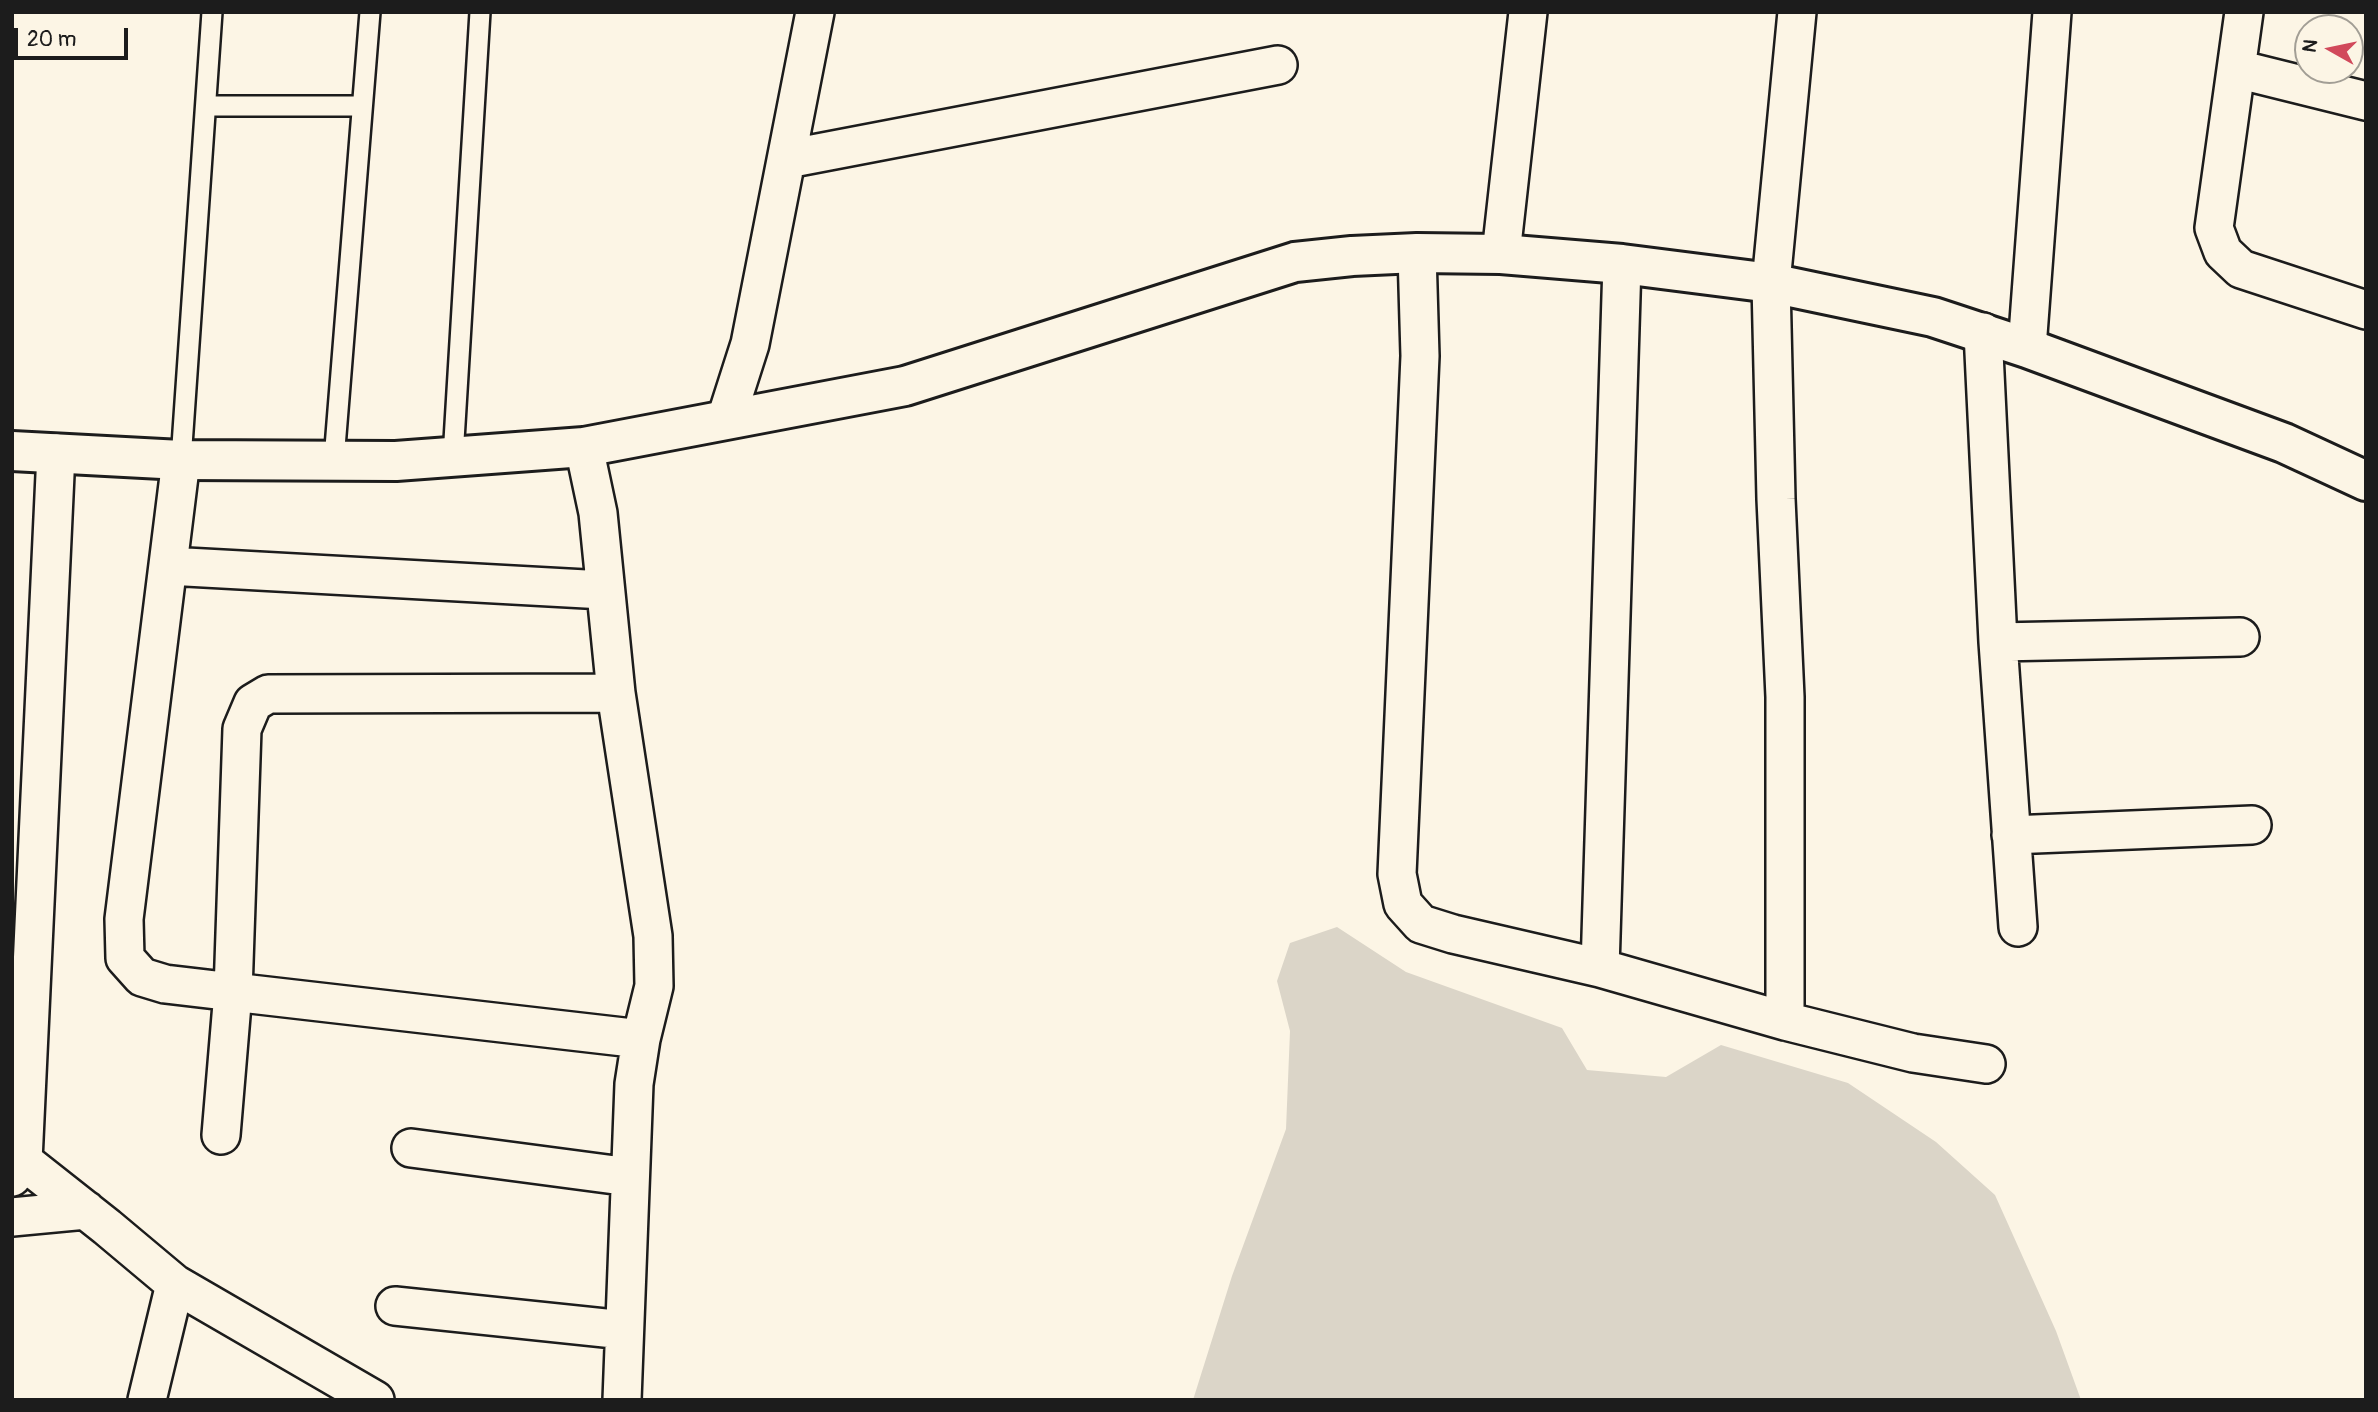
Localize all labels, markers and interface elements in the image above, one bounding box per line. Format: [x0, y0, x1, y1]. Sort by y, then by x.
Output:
scale bar [18, 14, 131, 58]
north arrow [2294, 14, 2364, 84]
text: 20 m [27, 26, 76, 53]
text: N [2297, 38, 2323, 54]

